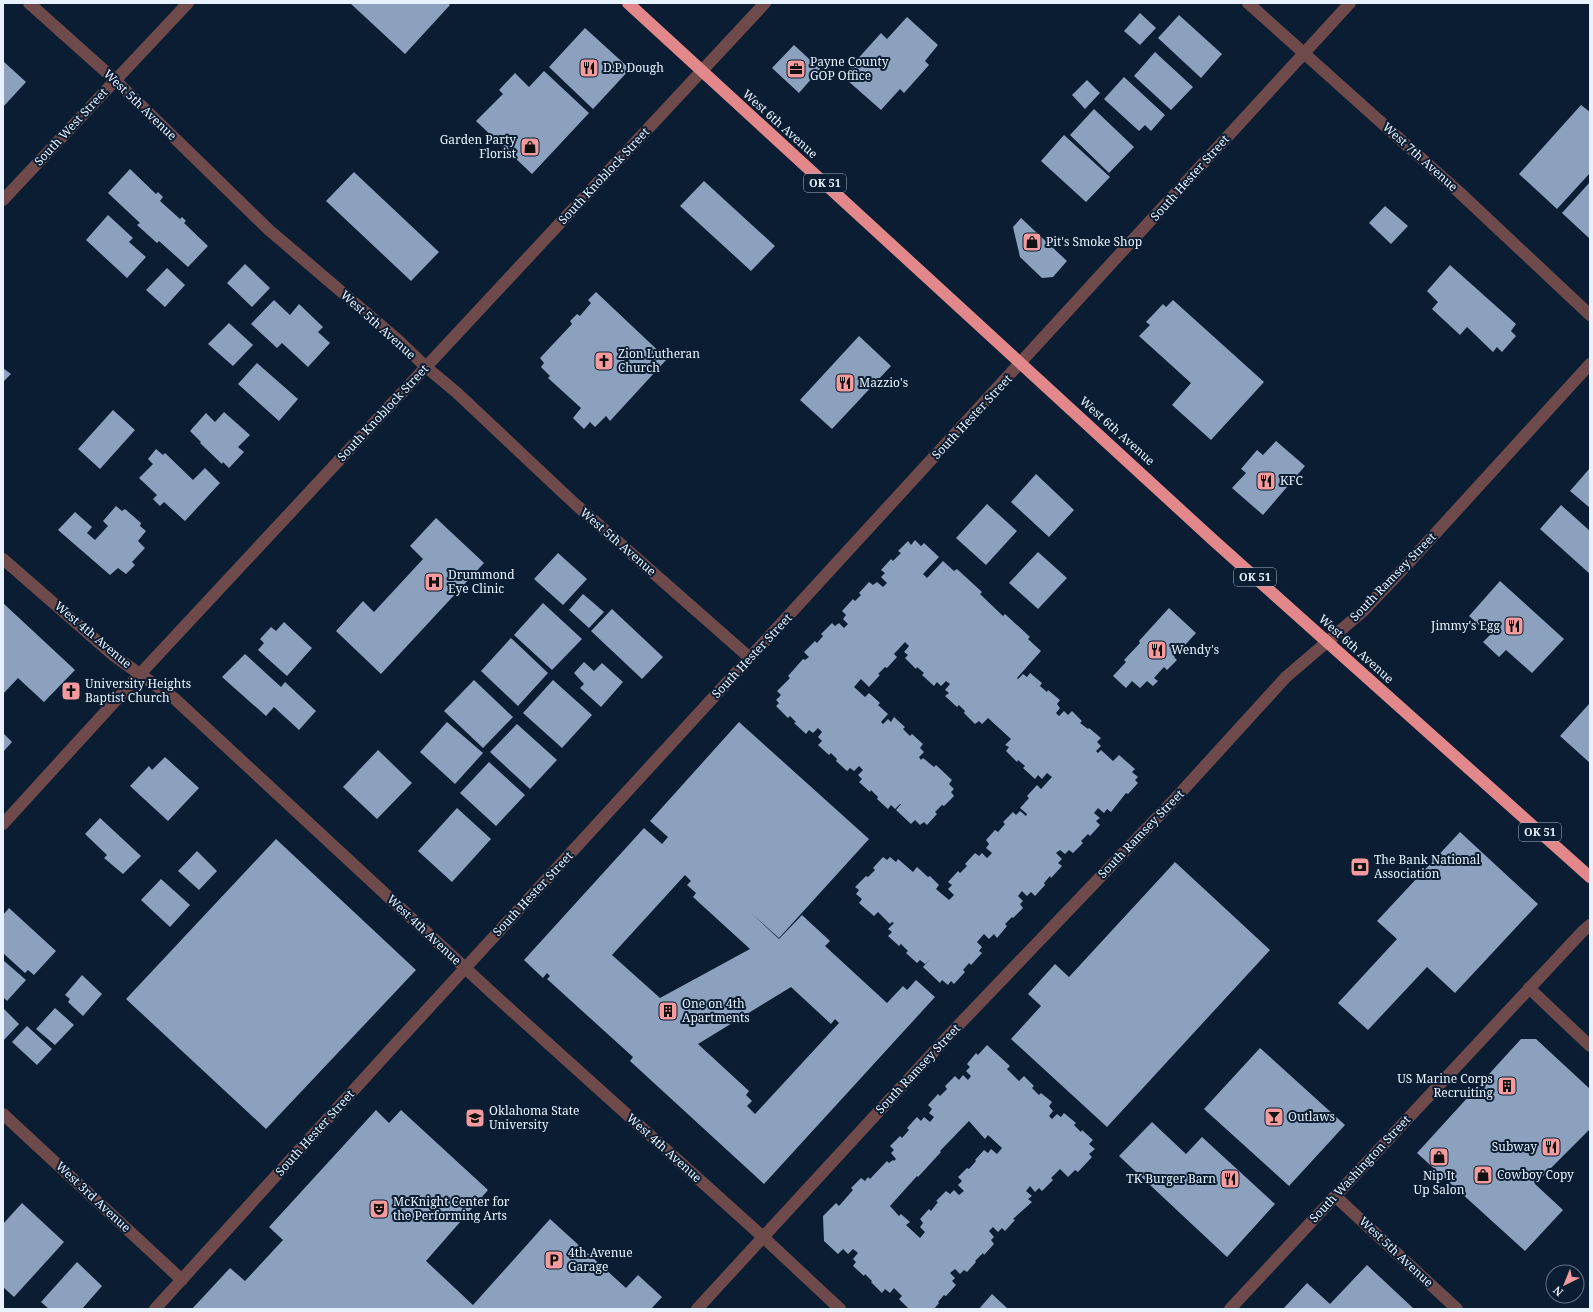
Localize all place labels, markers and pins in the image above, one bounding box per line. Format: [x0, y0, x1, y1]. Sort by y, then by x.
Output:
place label: Payne County GOP Office [810, 53, 889, 84]
restaurant icon: D.P. Dough [578, 57, 600, 79]
office icon: Payne County GOP Office [785, 58, 807, 80]
place label: D.P. Dough [603, 59, 664, 76]
place label: Garden Party Florist [440, 131, 516, 162]
shop icon: Garden Party Florist [519, 136, 541, 158]
shop icon: Pit's Smoke Shop [1021, 231, 1043, 253]
place label: Pit's Smoke Shop [1046, 233, 1142, 250]
place label: Zion Lutheran Church [618, 345, 700, 376]
church icon: Zion Lutheran Church [593, 350, 615, 372]
restaurant icon: Mazzio's [834, 372, 856, 394]
place label: Mazzio's [859, 374, 908, 391]
restaurant icon: KFC [1255, 470, 1277, 492]
place label: KFC [1280, 472, 1303, 489]
place label: Drummond Eye Clinic [448, 566, 515, 597]
hospital icon: Drummond Eye Clinic [423, 571, 445, 593]
restaurant icon: Jimmy's Egg [1503, 615, 1525, 637]
place label: Jimmy's Egg [1430, 617, 1501, 634]
restaurant icon: Wendy's [1146, 639, 1168, 661]
place label: Wendy's [1171, 641, 1219, 658]
place label: University Heights Baptist Church [85, 675, 191, 706]
church icon: University Heights Baptist Church [60, 680, 82, 702]
place label: The Bank National Association [1374, 851, 1480, 882]
bank icon: The Bank National Association [1349, 856, 1371, 878]
place label: One on 4th Apartments [682, 995, 750, 1026]
building icon: One on 4th Apartments [657, 1000, 679, 1022]
place label: US Marine Corps Recruiting [1397, 1070, 1494, 1101]
building icon: US Marine Corps Recruiting [1496, 1075, 1518, 1097]
place label: Oklahoma State University [489, 1102, 579, 1133]
bar icon: Outlaws [1263, 1106, 1285, 1128]
school or university icon: Oklahoma State University [464, 1107, 486, 1129]
place label: Outlaws [1288, 1108, 1335, 1125]
restaurant icon: Subway [1540, 1136, 1562, 1158]
place label: Subway [1492, 1138, 1537, 1155]
shop icon: Nip It Up Salon [1428, 1146, 1450, 1168]
shop icon: Cowboy Copy [1472, 1164, 1494, 1186]
place label: Cowboy Copy [1497, 1166, 1574, 1183]
place label: Nip It Up Salon [1414, 1167, 1465, 1198]
restaurant icon: TK Burger Barn [1219, 1168, 1241, 1190]
place label: TK Burger Barn [1126, 1170, 1216, 1187]
place label: McKnight Center for the Performing Arts [393, 1193, 510, 1224]
theatre icon: McKnight Center for the Performing Arts [368, 1198, 390, 1220]
place label: 4th Avenue Garage [568, 1244, 633, 1275]
parking icon: 4th Avenue Garage [543, 1249, 565, 1271]

